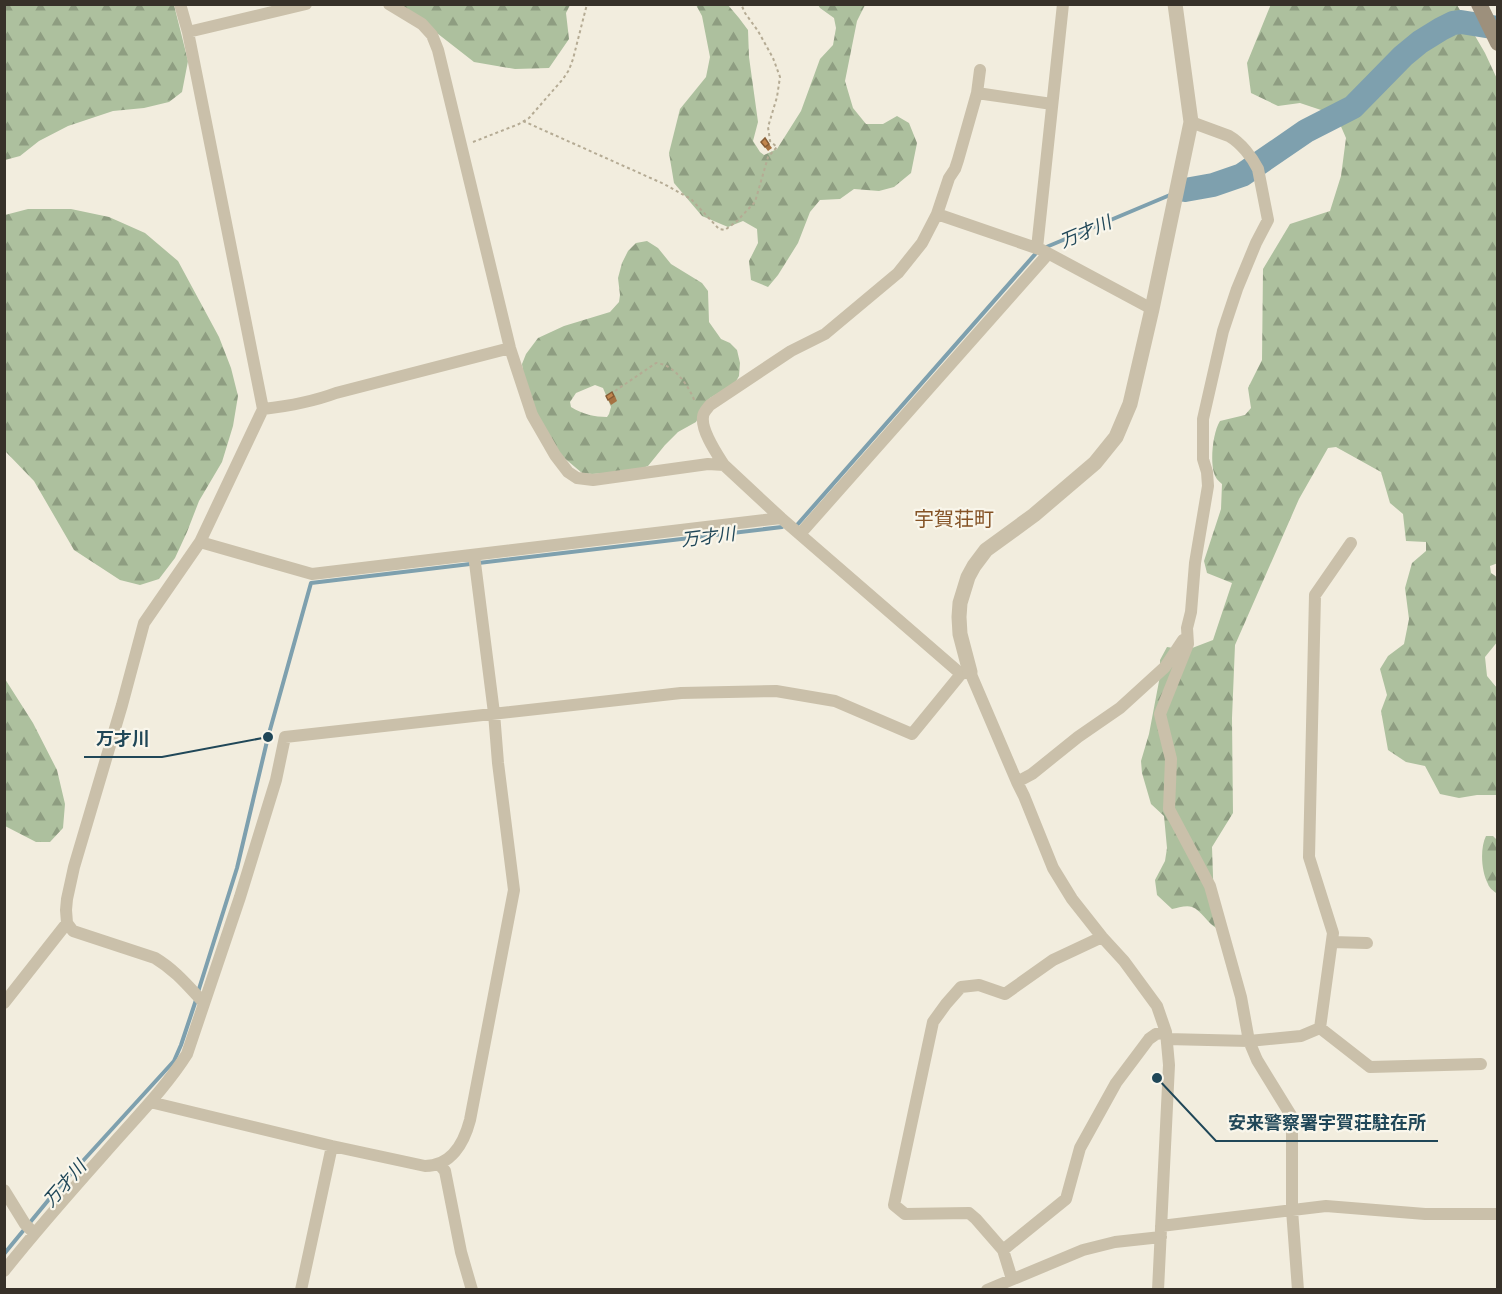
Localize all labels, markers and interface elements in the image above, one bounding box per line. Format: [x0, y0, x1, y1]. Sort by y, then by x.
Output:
water label: 万才川 [1056, 210, 1116, 252]
district label: 宇賀荘町 [914, 506, 994, 530]
water label: 万才川 [680, 522, 738, 550]
callout: 万才川 [84, 721, 162, 757]
text: 万才川 [96, 727, 150, 749]
callout: 安来警察署宇賀荘駐在所 [1216, 1105, 1438, 1141]
text: 安来警察署宇賀荘駐在所 [1228, 1111, 1426, 1133]
water label: 万才川 [38, 1154, 91, 1211]

